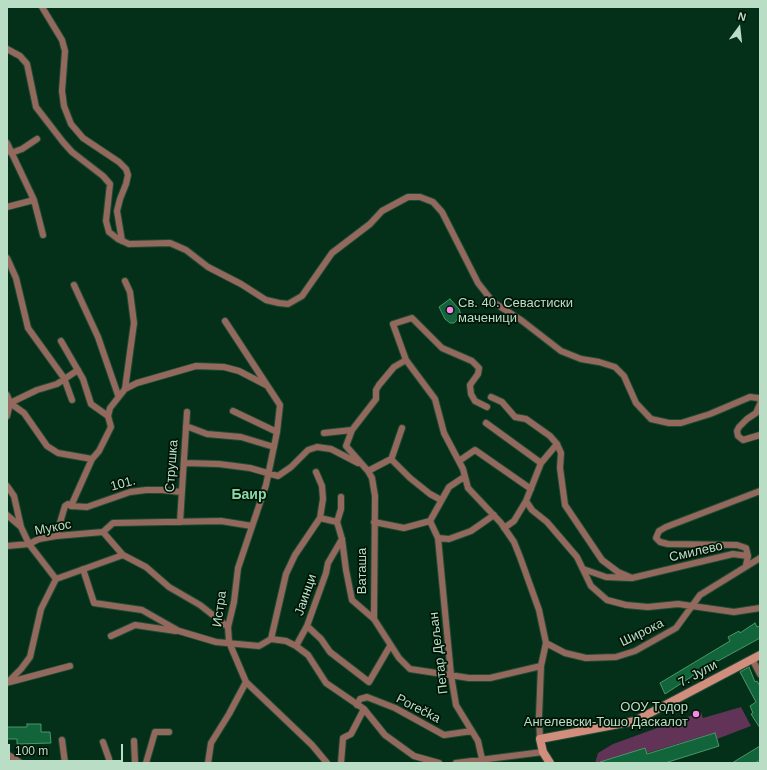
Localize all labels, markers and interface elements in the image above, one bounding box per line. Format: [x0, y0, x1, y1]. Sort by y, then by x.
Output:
north arrow [719, 8, 759, 48]
text: N [737, 10, 747, 23]
place label: Св. 40. Севастиски маченици [458, 295, 573, 326]
marker: Св. 40. Севастиски маченици [445, 305, 455, 315]
street label: Струшка [162, 439, 182, 493]
street label: 101. [109, 473, 137, 495]
district label: Баир [231, 487, 267, 503]
street label: Мукос [33, 517, 73, 539]
street label: Смилево [668, 538, 724, 566]
street label: Ваташа [354, 548, 370, 594]
street label: Јаинци [292, 572, 320, 618]
street label: Истра [210, 590, 230, 628]
street label: Петар Дељан [426, 611, 452, 695]
street label: Широка [618, 616, 666, 650]
street label: 7. Јули [676, 657, 720, 691]
street label: Porečka [393, 691, 443, 727]
place label: ООУ Тодор Ангелевски-Тошо Даскалот [524, 699, 688, 730]
marker: ООУ Тодор Ангелевски-Тошо Даскалот [691, 709, 701, 719]
scale bar [10, 736, 125, 762]
text: 100 m [15, 744, 48, 758]

